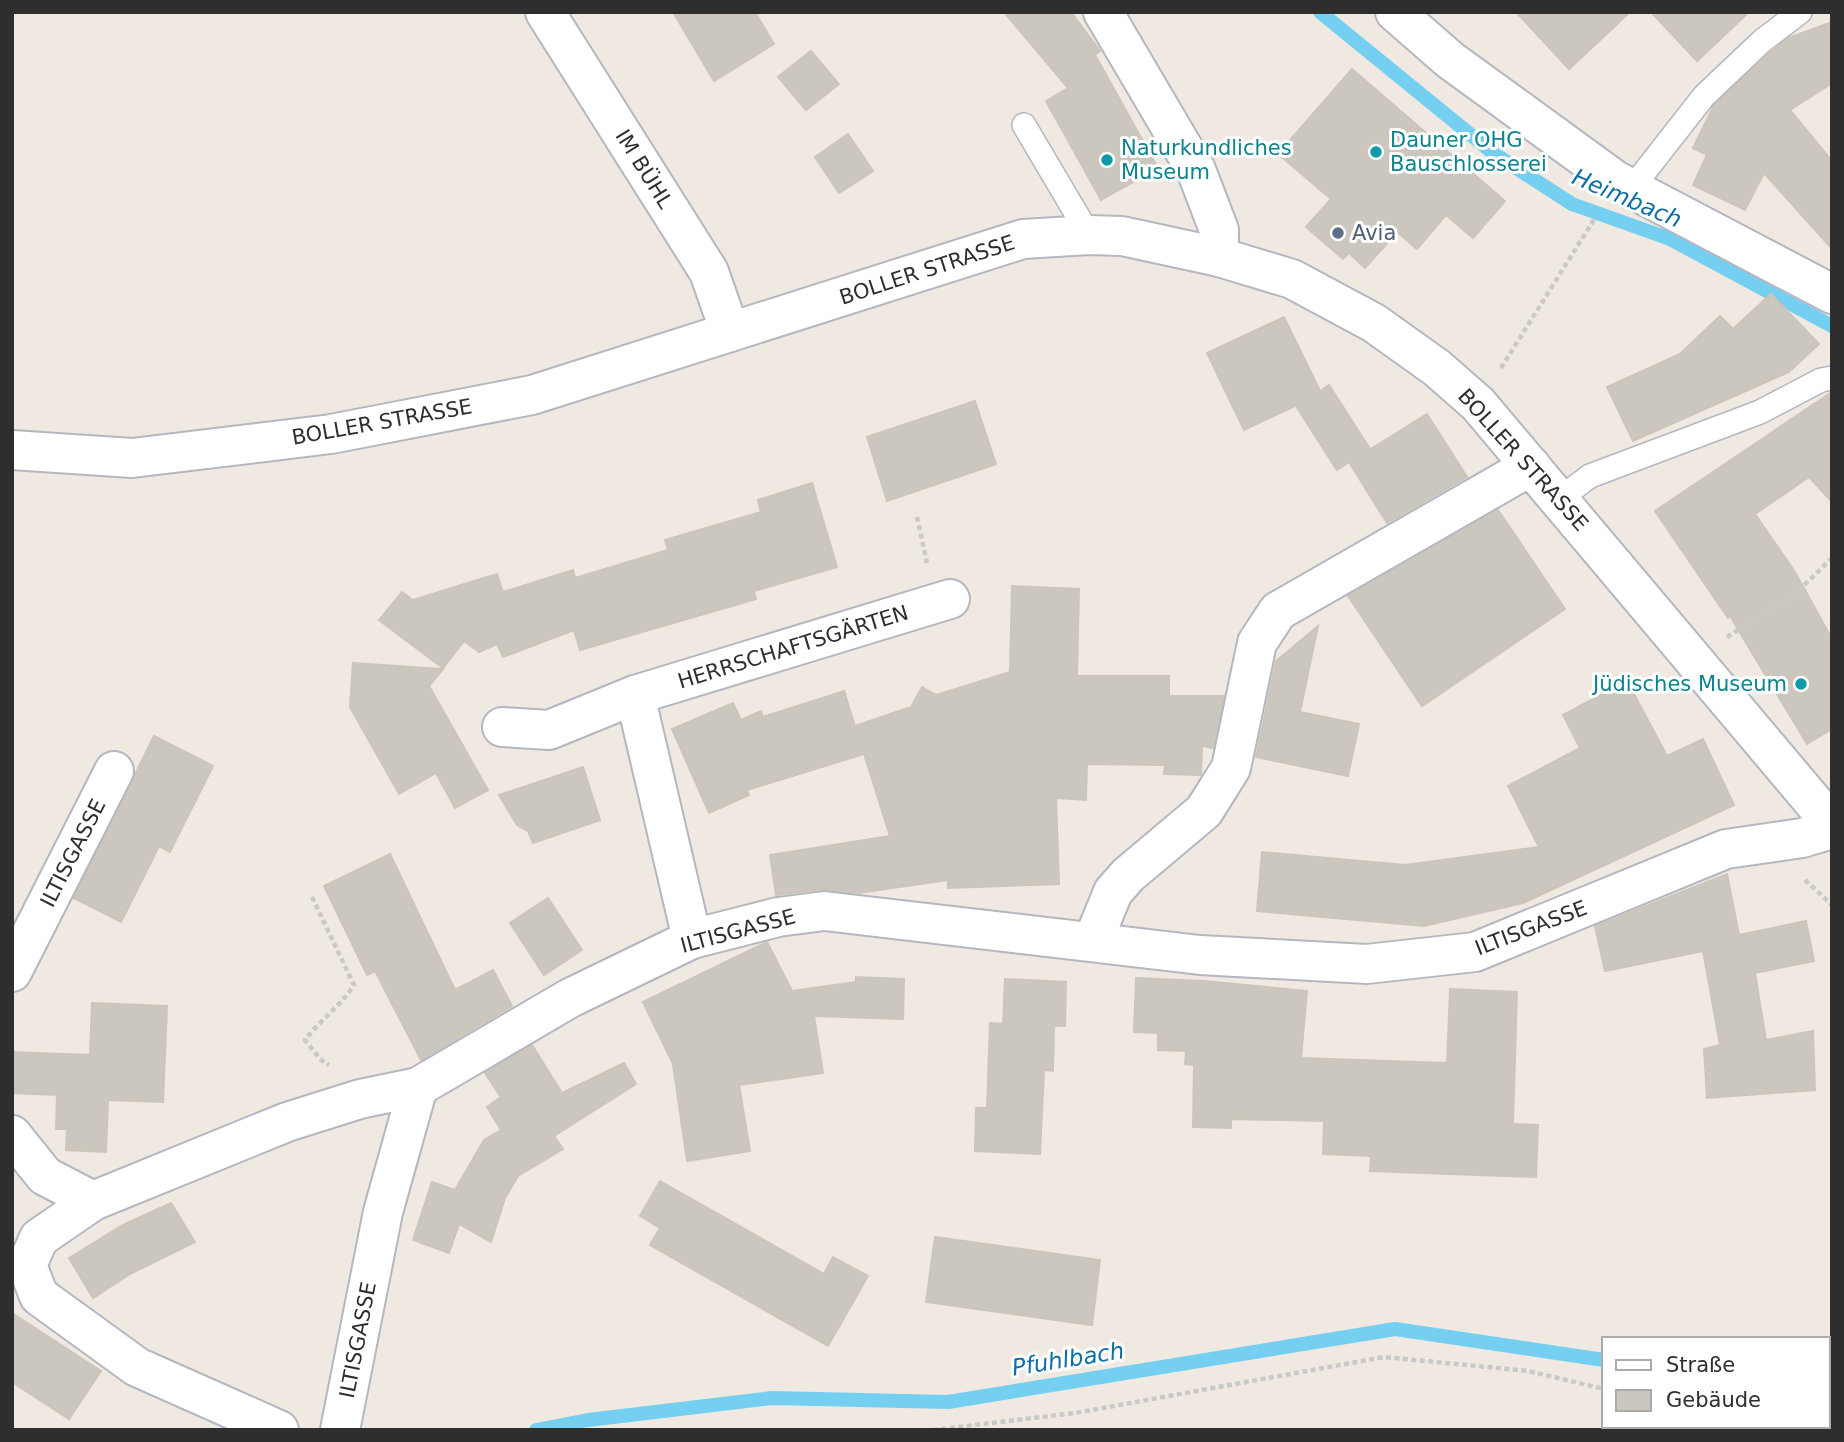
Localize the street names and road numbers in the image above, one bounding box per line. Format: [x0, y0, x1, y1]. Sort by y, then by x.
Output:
street label: IM BÜHL [610, 125, 679, 213]
street label: BOLLER STRASSE [836, 230, 1018, 310]
street label: BOLLER STRASSE [1453, 384, 1593, 536]
street label: BOLLER STRASSE [290, 394, 474, 450]
street label: HERRSCHAFTSGÄRTEN [675, 600, 911, 694]
street label: ILTISGASSE [36, 795, 110, 911]
street label: ILTISGASSE [1472, 896, 1590, 960]
street label: ILTISGASSE [678, 904, 798, 958]
street label: ILTISGASSE [335, 1280, 381, 1400]

